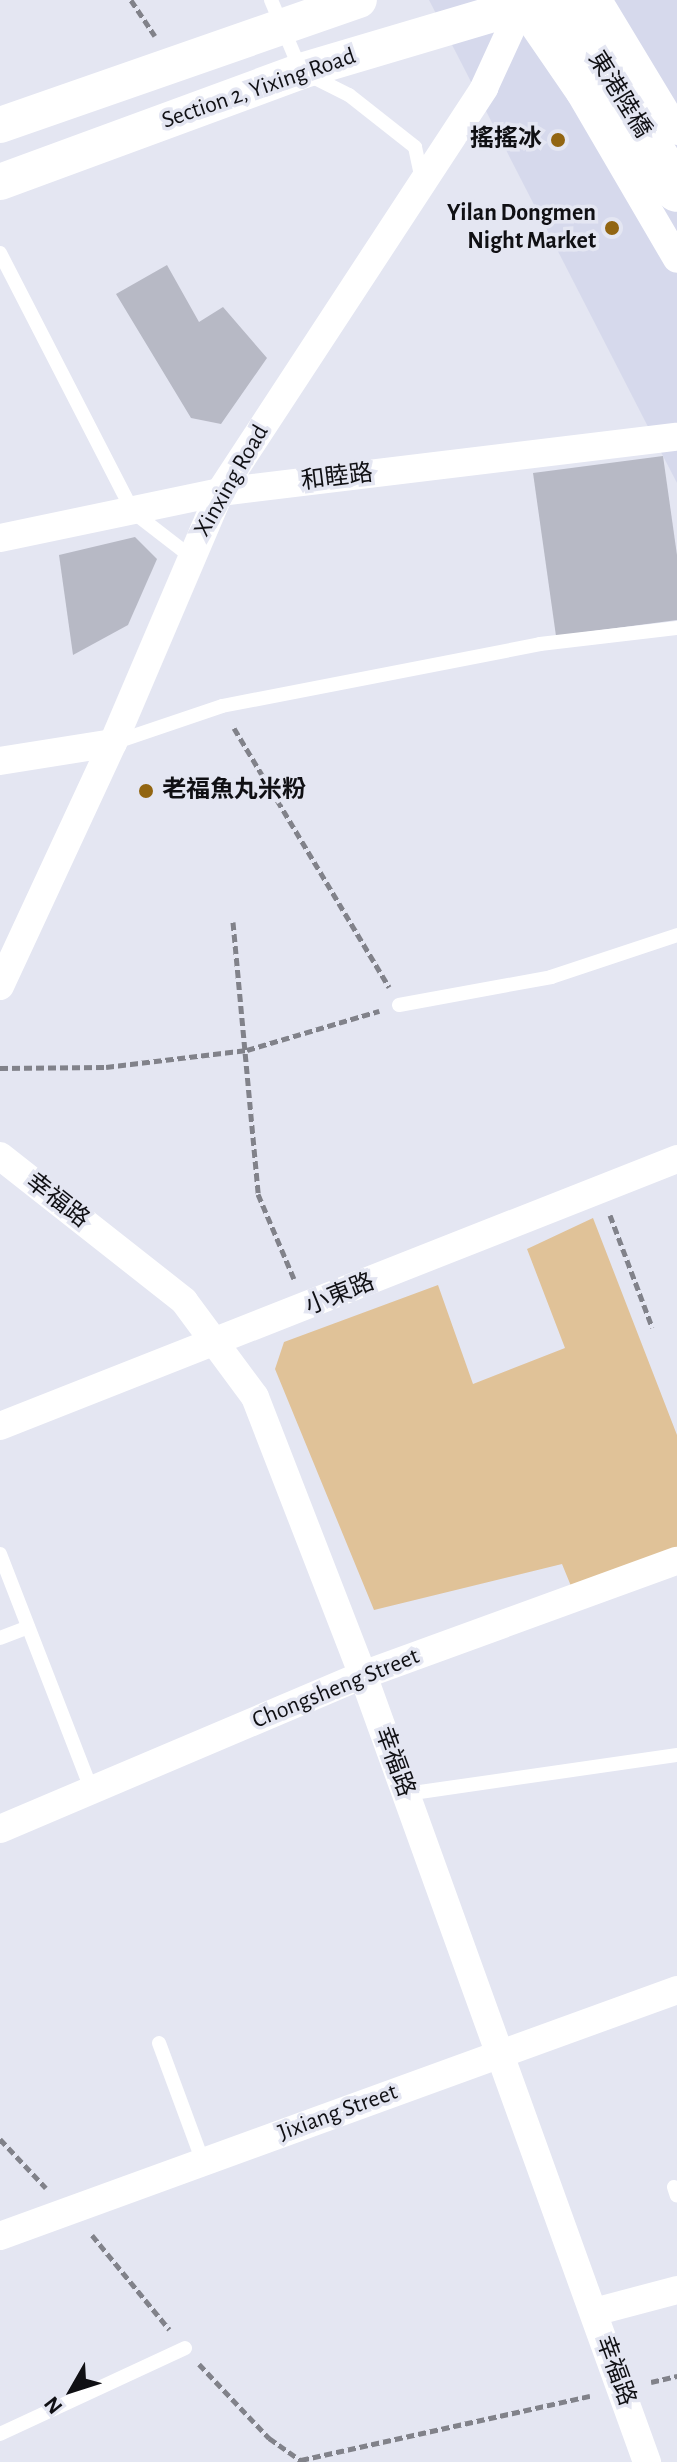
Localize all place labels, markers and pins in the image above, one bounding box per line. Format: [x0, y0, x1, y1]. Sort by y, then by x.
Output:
place label: 搖搖冰 [470, 126, 542, 154]
marker: 搖搖冰 [549, 131, 567, 149]
place label: Yilan Dongmen Night Market [447, 200, 596, 256]
marker: Yilan Dongmen Night Market [603, 219, 621, 237]
place label: 老福魚丸米粉 [162, 777, 306, 805]
marker: 老福魚丸米粉 [137, 782, 155, 800]

